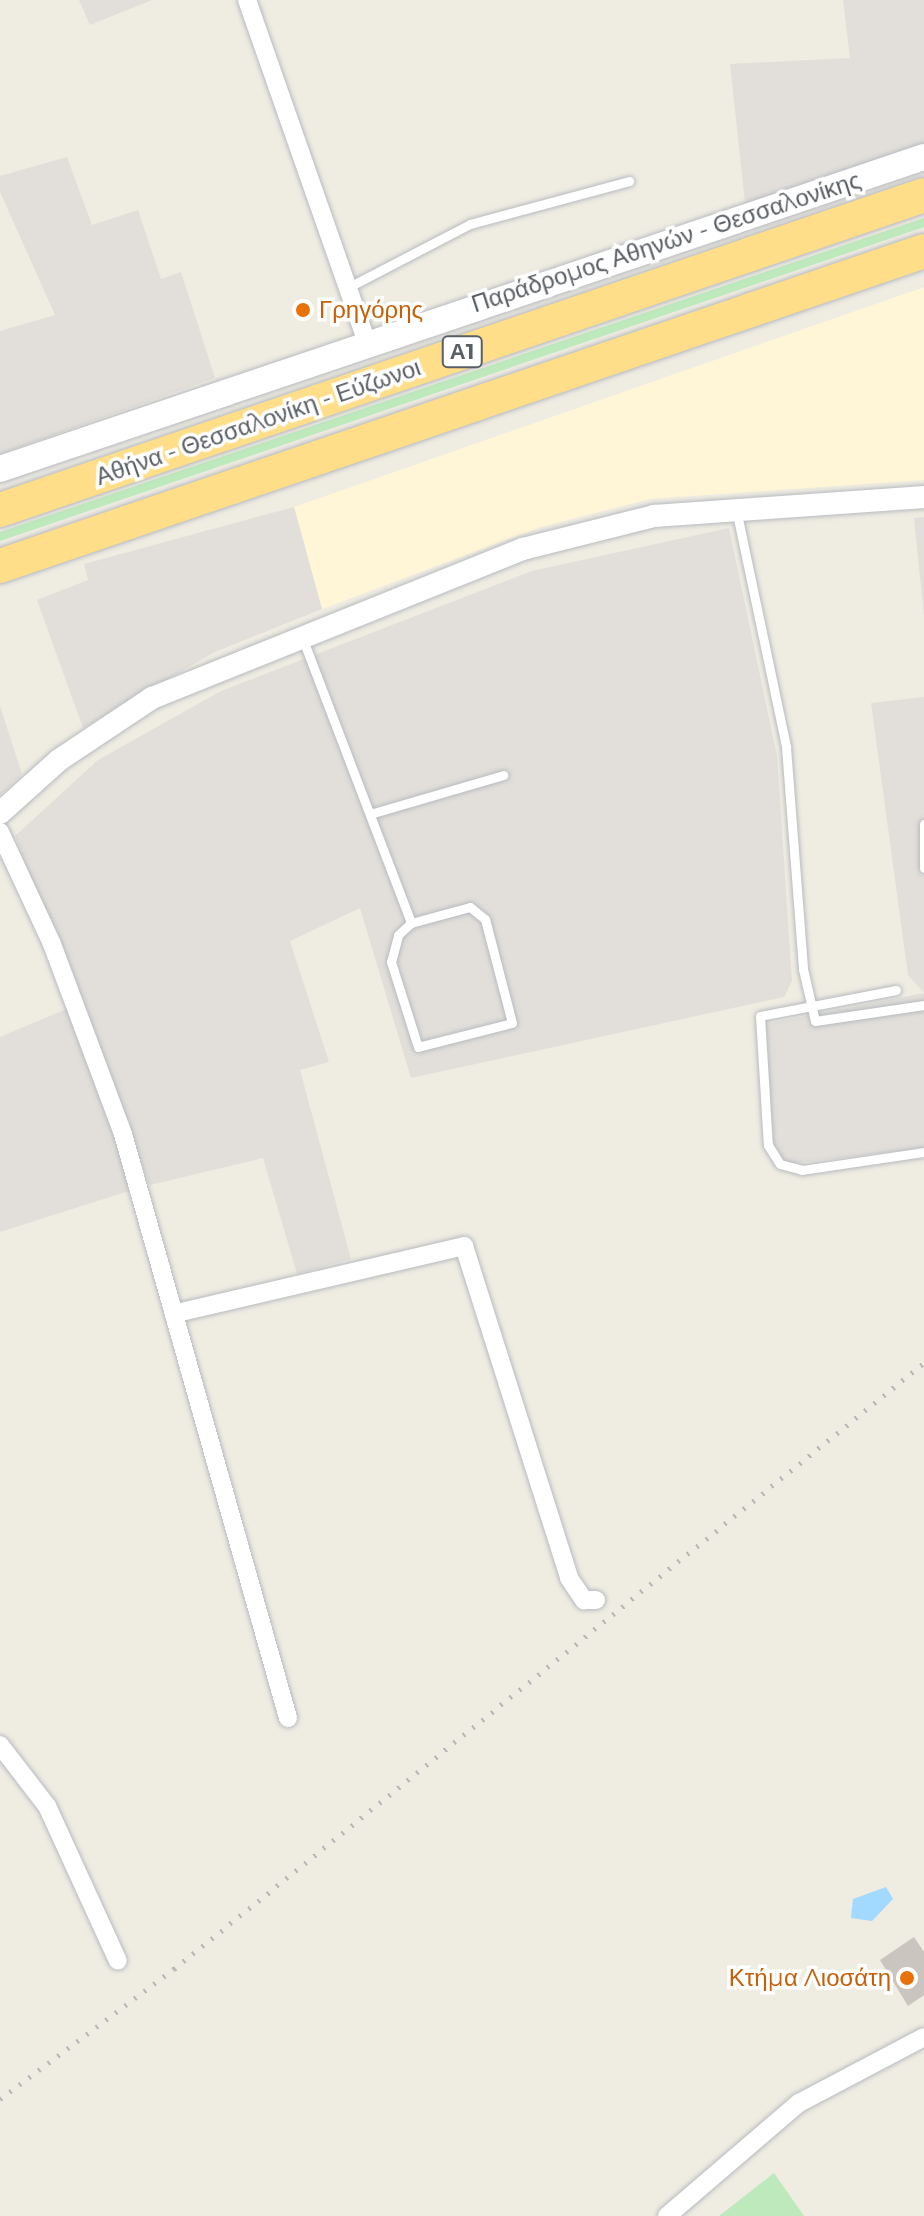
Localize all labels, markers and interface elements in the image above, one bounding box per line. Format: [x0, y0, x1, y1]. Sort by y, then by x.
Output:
street label: Παράδρομος Αθηνών - Θεσσαλονίκης [468, 165, 864, 319]
place label: Γρηγόρης [319, 296, 423, 324]
marker: Γρηγόρης [294, 301, 312, 319]
road number: Α1 [440, 334, 484, 370]
street label: Αθήνα - Θεσσαλονίκη - Εύζωνοι [92, 353, 424, 491]
place label: Κτήμα Λιοσάτη [729, 1964, 891, 1992]
marker: Κτήμα Λιοσάτη [898, 1969, 916, 1987]

